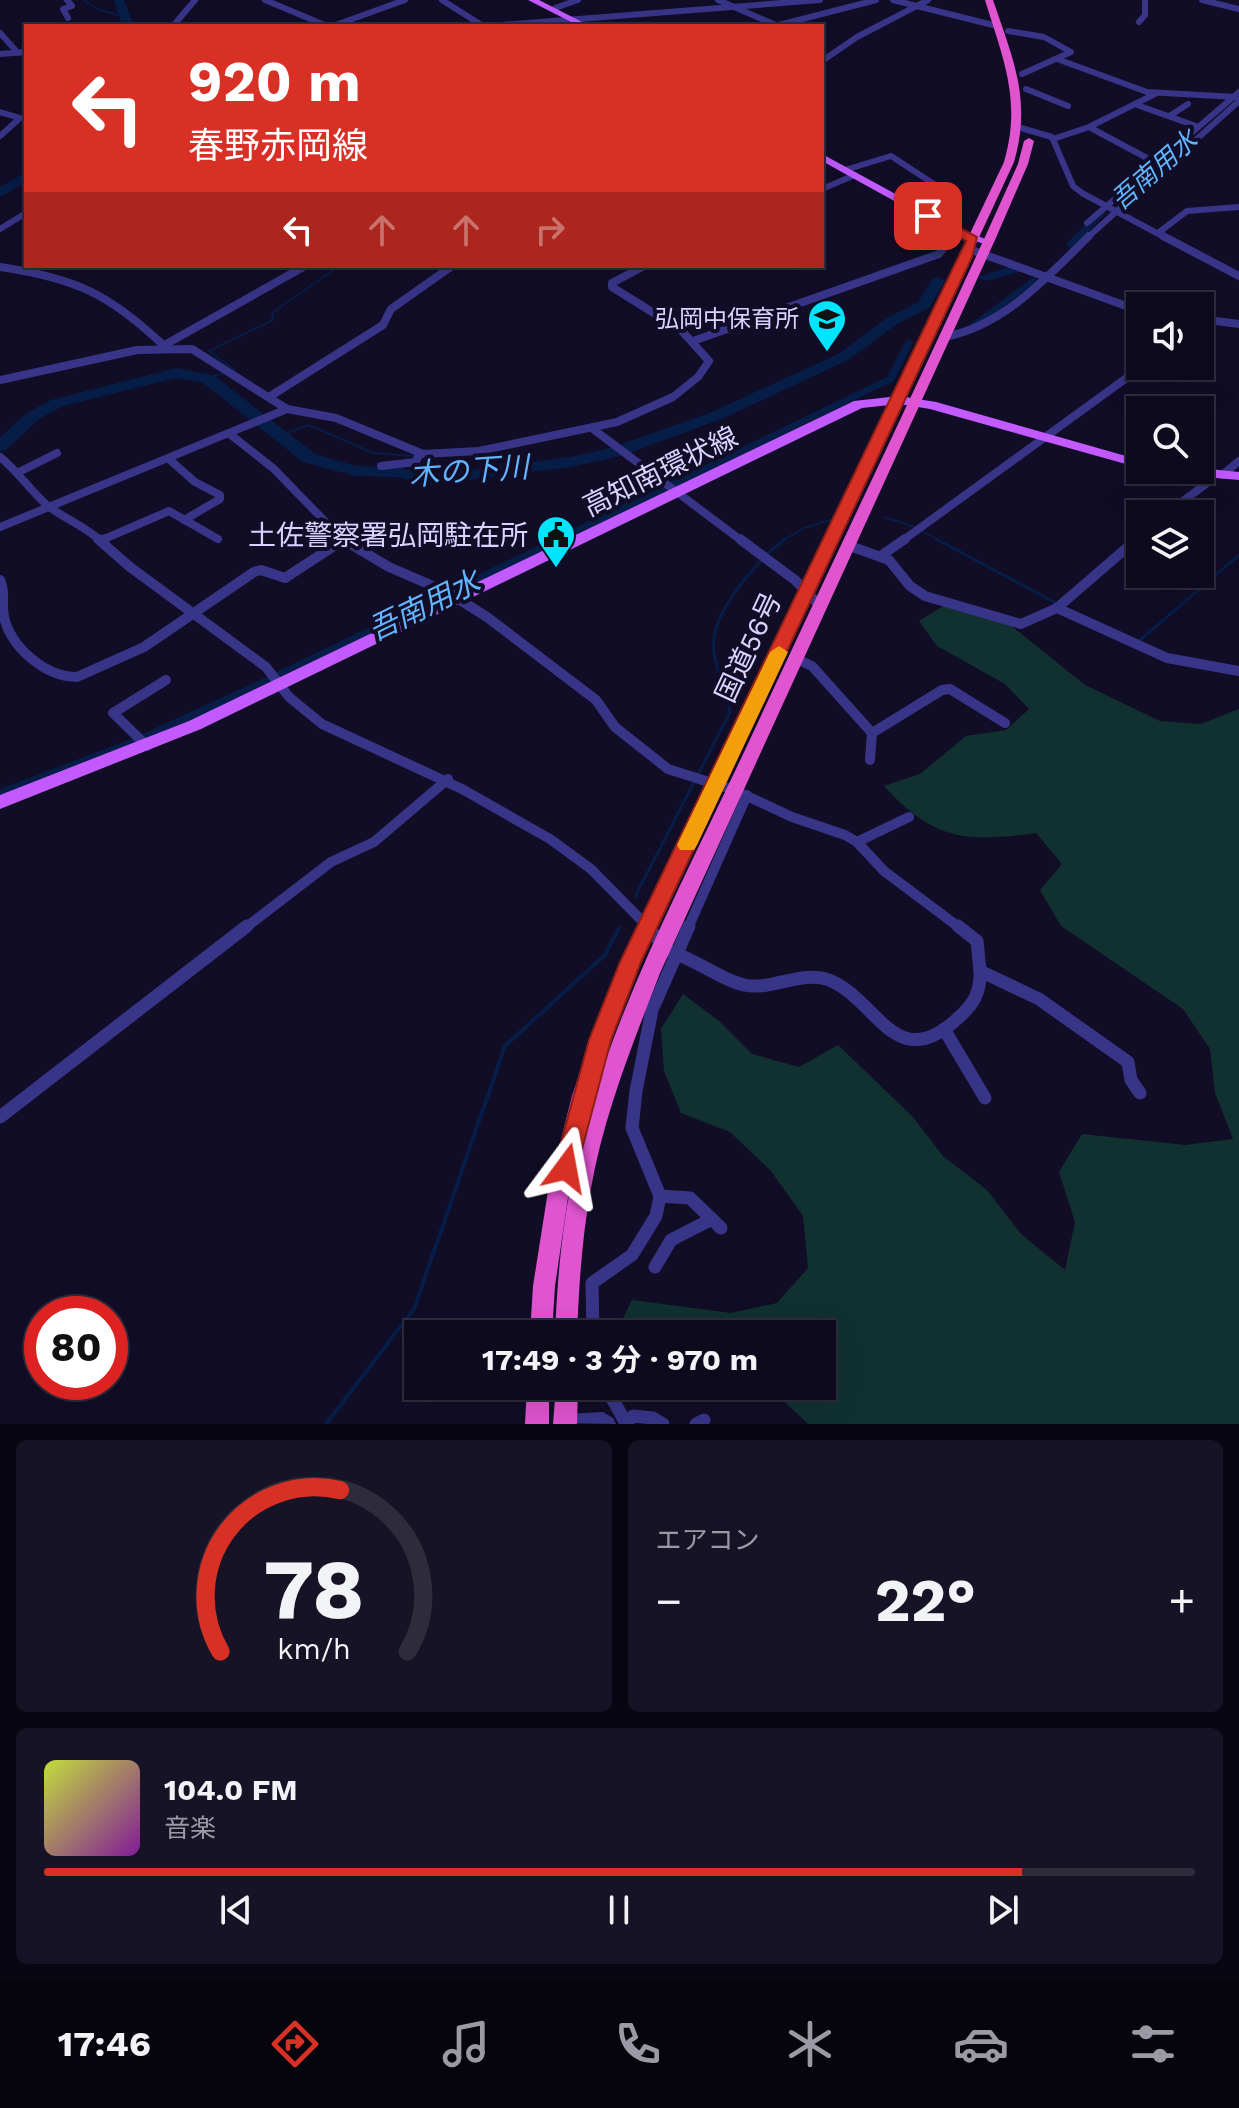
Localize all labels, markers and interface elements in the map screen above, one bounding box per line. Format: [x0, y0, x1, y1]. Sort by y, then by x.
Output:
text: 920 m [188, 49, 361, 115]
icon: left [56, 56, 160, 160]
water label: 吾南用水 [1105, 123, 1205, 215]
text: 春野赤岡線 [188, 125, 368, 167]
pin [894, 182, 962, 250]
icon: arrive [906, 194, 950, 238]
icon: left [276, 208, 320, 252]
icon: ahead [360, 208, 404, 252]
icon: ahead [444, 208, 488, 252]
icon: right [528, 208, 572, 252]
map controls [1126, 292, 1214, 588]
button: sound [1126, 292, 1214, 380]
school or university icon: 弘岡中保育所 [806, 298, 848, 353]
place label: 弘岡中保育所 [655, 305, 799, 333]
button: search [1126, 396, 1214, 484]
street label: 高知南環状線 [577, 420, 743, 523]
water label: 木の下川 [408, 449, 533, 492]
button: layers [1126, 500, 1214, 588]
public building icon: 土佐警察署弘岡駐在所 [535, 514, 577, 569]
place label: 土佐警察署弘岡駐在所 [248, 519, 528, 552]
water label: 吾南用水 [362, 562, 488, 648]
street label: 国道56号 [709, 587, 788, 707]
position arrow [524, 1126, 608, 1210]
speed limit sign: 80 [24, 1296, 128, 1400]
text: 17:49 · 3 分 · 970 m [482, 1342, 758, 1377]
text: エアコン [656, 1525, 760, 1555]
text: 78 [263, 1541, 364, 1638]
text: 22° [875, 1565, 976, 1636]
text: − [656, 1575, 682, 1627]
text: + [1168, 1575, 1195, 1627]
text: km/h [277, 1632, 351, 1666]
text: 104.0 FM [164, 1772, 297, 1807]
text: 音楽 [164, 1813, 216, 1843]
icon: previous [214, 1888, 258, 1932]
icon: pause [597, 1888, 641, 1932]
icon: next [981, 1888, 1025, 1932]
icon: directions [267, 2016, 323, 2072]
icon: music [438, 2016, 494, 2072]
icon: phone [610, 2016, 666, 2072]
icon: climate [782, 2016, 838, 2072]
icon: car [953, 2016, 1009, 2072]
icon: filters [1125, 2016, 1181, 2072]
text: 17:46 [58, 2023, 151, 2065]

